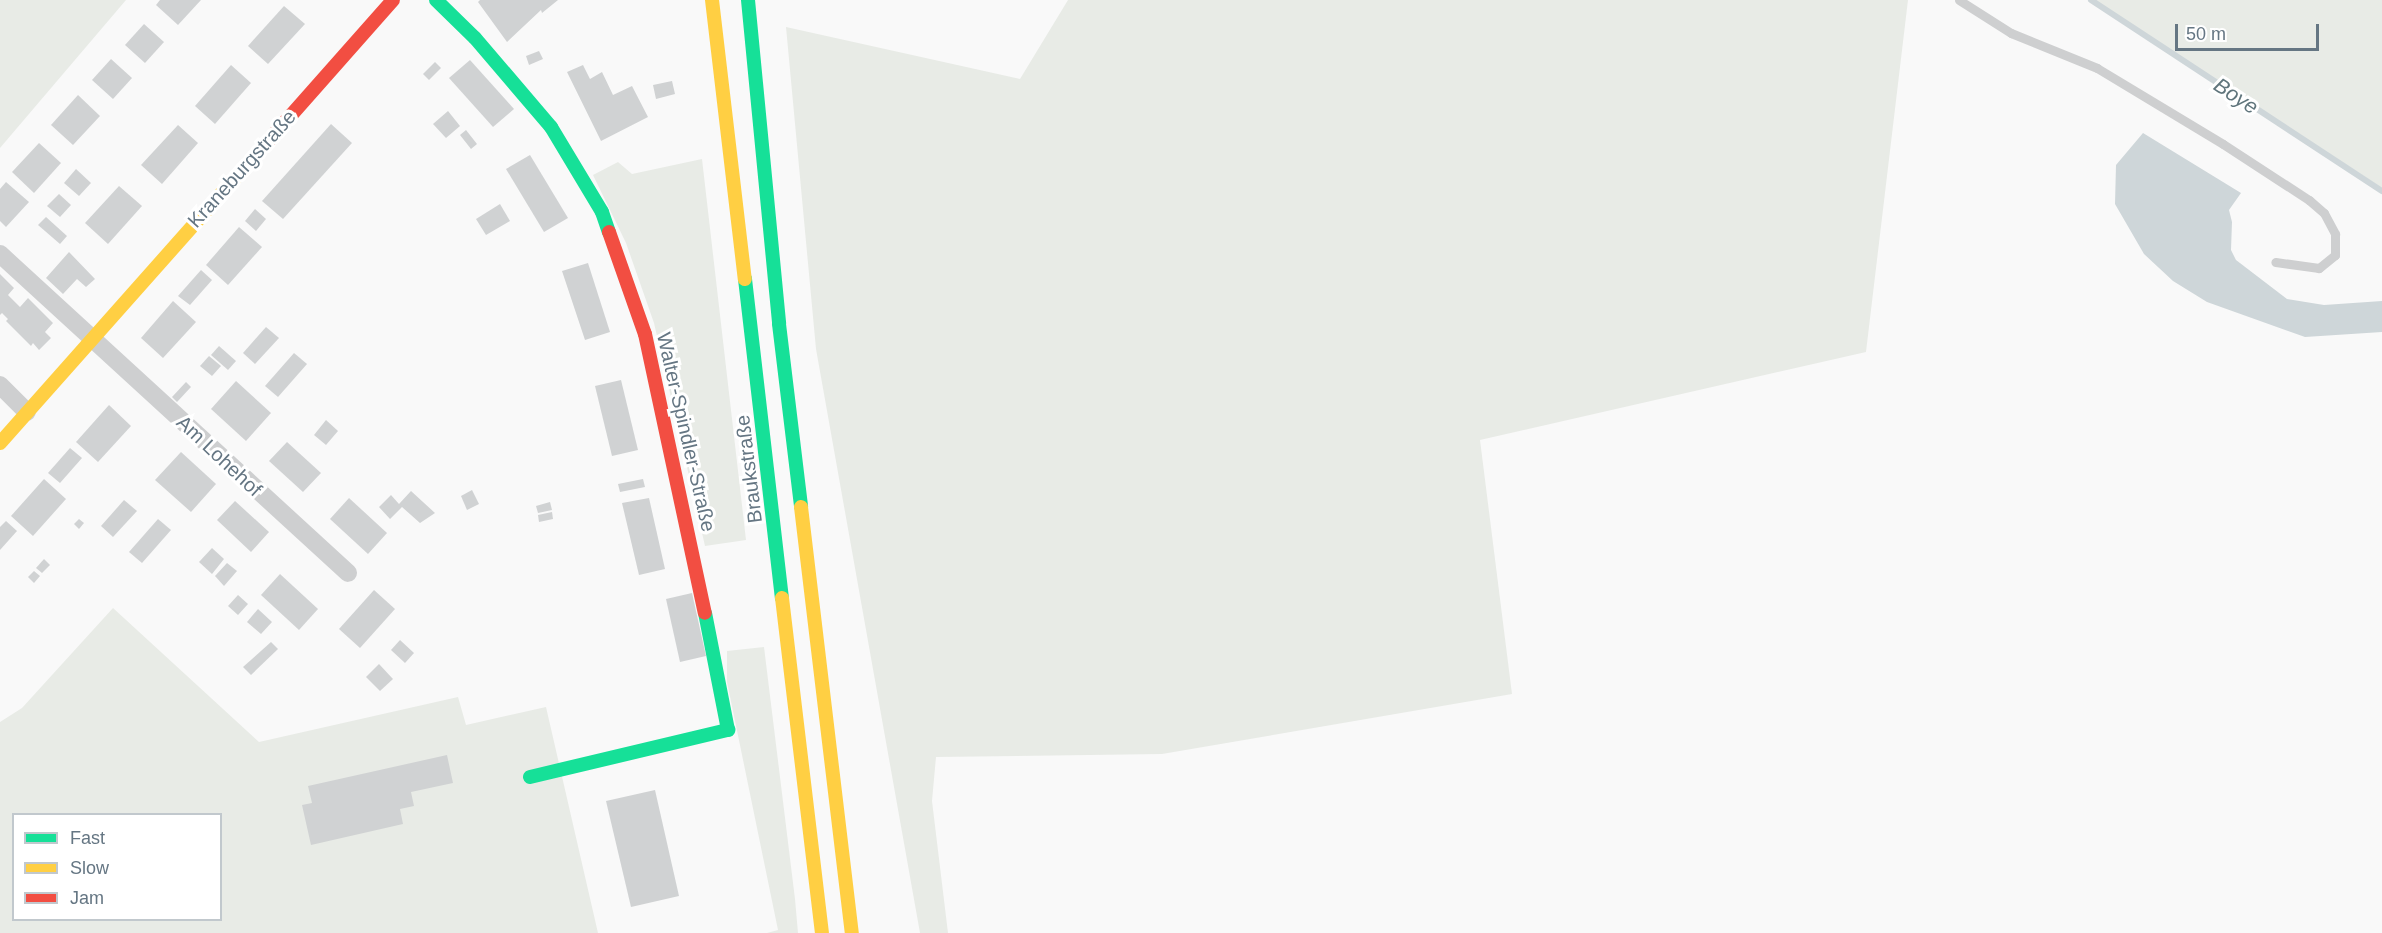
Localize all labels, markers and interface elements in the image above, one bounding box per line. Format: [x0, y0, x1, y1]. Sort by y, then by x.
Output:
scale bar [2178, 12, 2322, 50]
text: 50 m [2186, 24, 2226, 44]
water label: Boye [2209, 72, 2263, 120]
street label: Kraneburgstraße [183, 105, 301, 233]
street label: Walter-Spindler-Straße [651, 330, 721, 534]
street label: Am Lohehof [171, 410, 267, 502]
street label: Braukstraße [730, 413, 768, 525]
legend [12, 813, 222, 921]
text: Fast [70, 828, 105, 848]
text: Slow [70, 858, 109, 878]
text: Jam [70, 888, 104, 908]

